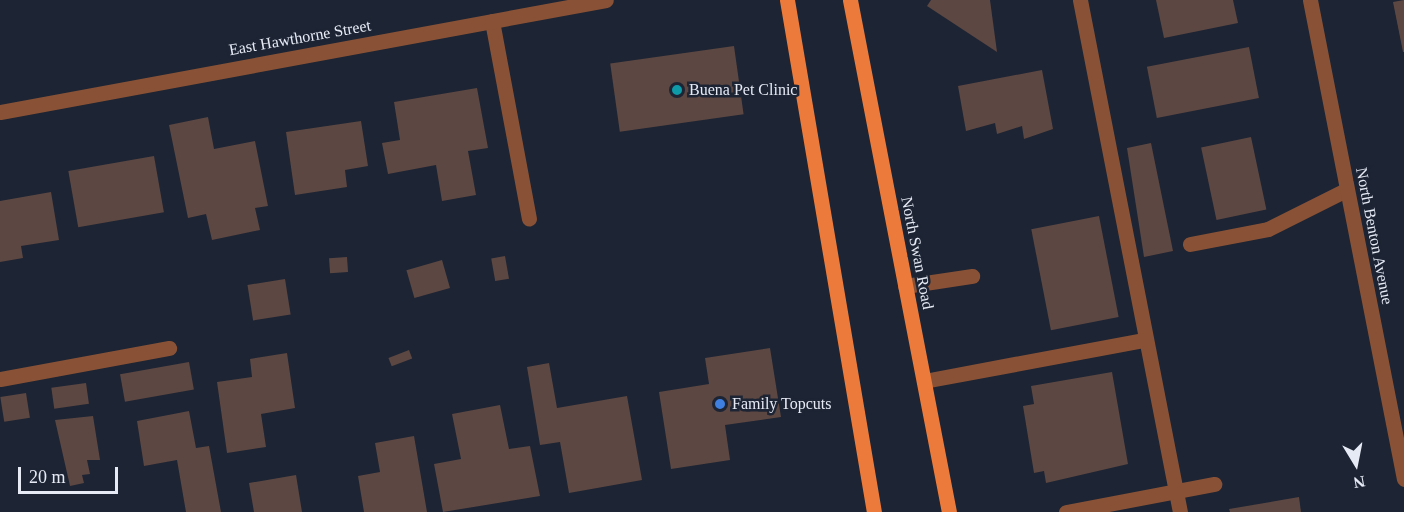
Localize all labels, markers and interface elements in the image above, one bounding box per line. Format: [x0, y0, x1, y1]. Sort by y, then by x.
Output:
street label: East Hawthorne Street [227, 16, 373, 60]
place label: Buena Pet Clinic [689, 80, 797, 100]
marker: Buena Pet Clinic [670, 83, 684, 97]
street label: North Benton Avenue [1351, 165, 1397, 307]
street label: North Swan Road [897, 195, 937, 311]
place label: Family Topcuts [732, 394, 832, 414]
marker: Family Topcuts [713, 397, 727, 411]
north arrow [1326, 434, 1386, 494]
scale bar [21, 455, 122, 493]
text: 20 m [29, 467, 66, 487]
text: N [1352, 473, 1366, 492]

